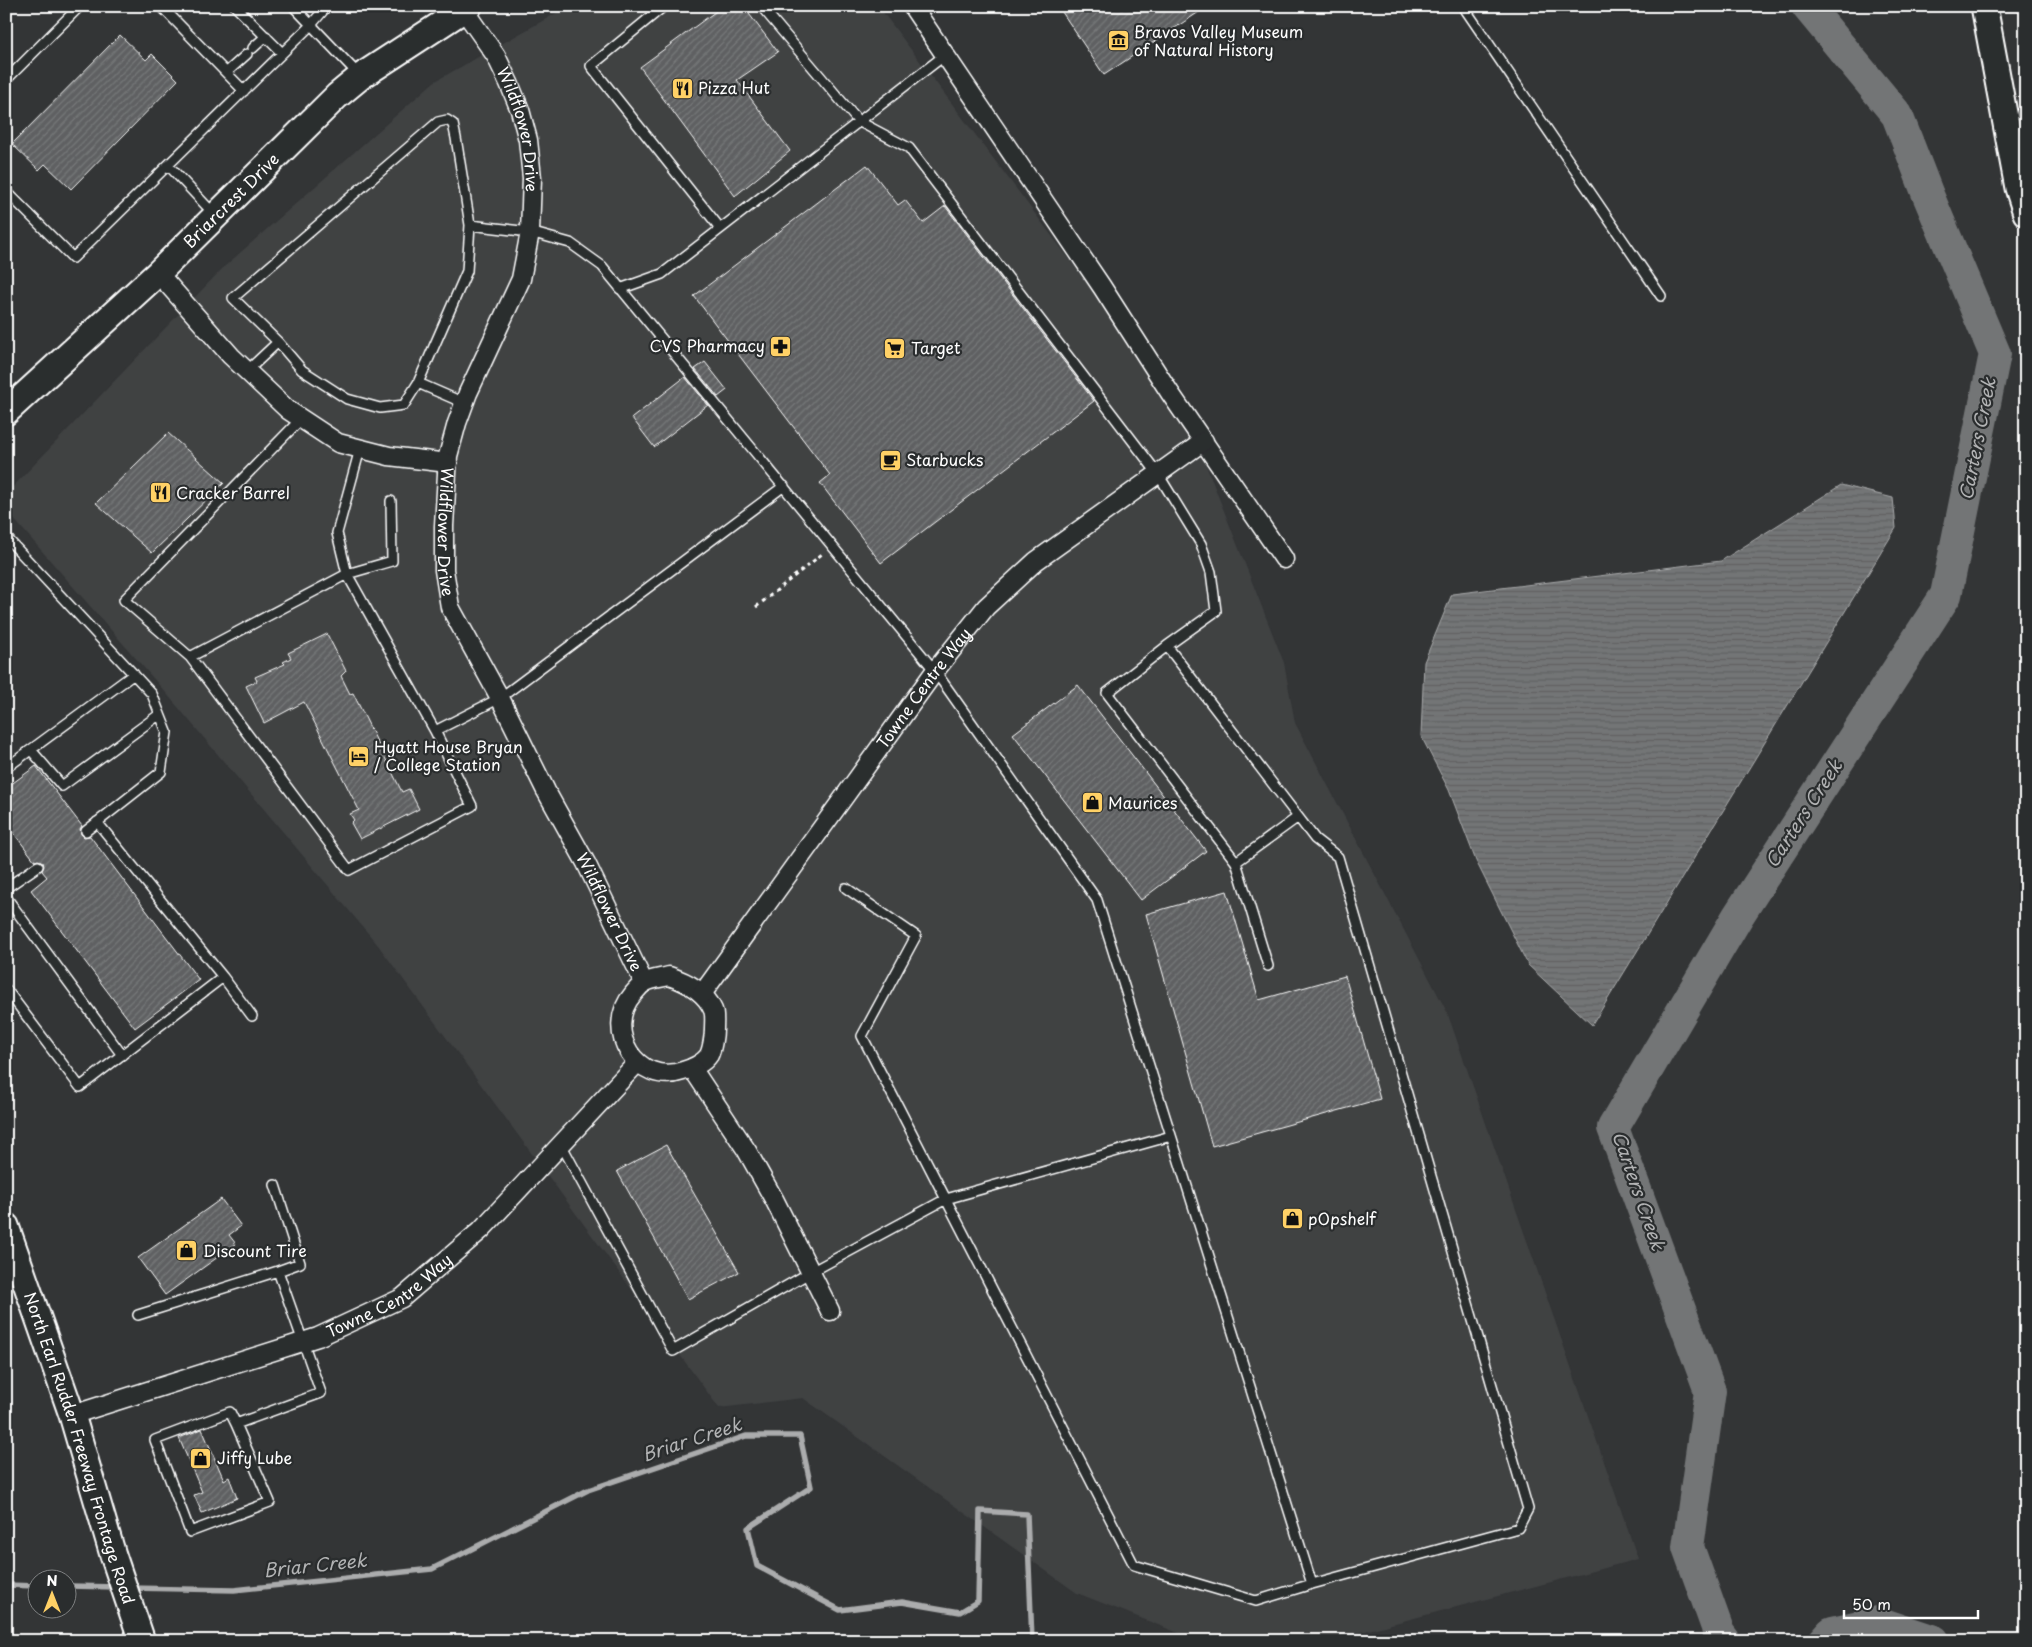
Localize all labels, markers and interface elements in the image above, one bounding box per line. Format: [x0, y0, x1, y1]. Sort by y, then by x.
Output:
place label: Bravos Valley Museum of Natural History [1134, 19, 1303, 61]
museum icon: Bravos Valley Museum of Natural History [1106, 29, 1130, 53]
street label: Wildflower Drive [492, 62, 545, 193]
place label: Pizza Hut [698, 75, 770, 99]
restaurant icon: Pizza Hut [670, 76, 694, 100]
street label: Briarcrest Drive [177, 147, 284, 253]
place label: CVS Pharmacy [650, 333, 765, 357]
pharmacy icon: CVS Pharmacy [769, 334, 793, 358]
place label: Target [911, 335, 961, 359]
supermarket icon: Target [883, 336, 907, 360]
water label: Carters Creek [1951, 374, 2002, 502]
place label: Starbucks [906, 447, 984, 471]
cafe icon: Starbucks [878, 448, 902, 472]
street label: Wildflower Drive [433, 467, 461, 598]
place label: Cracker Barrel [176, 480, 290, 504]
restaurant icon: Cracker Barrel [148, 481, 172, 505]
street label: Towne Centre Way [870, 622, 976, 753]
place label: Hyatt House Bryan / College Station [374, 734, 523, 776]
hotel icon: Hyatt House Bryan / College Station [346, 744, 370, 768]
water label: Carters Creek [1758, 753, 1848, 873]
place label: Maurices [1108, 790, 1178, 814]
shop icon: Maurices [1080, 791, 1104, 815]
street label: Wildflower Drive [571, 848, 649, 975]
water label: Carters Creek [1606, 1127, 1673, 1255]
place label: pOpshelf [1308, 1206, 1377, 1230]
shop icon: pOpshelf [1280, 1207, 1304, 1231]
place label: Discount Tire [203, 1238, 307, 1262]
shop icon: Discount Tire [175, 1239, 199, 1263]
street label: Towne Centre Way [322, 1247, 457, 1343]
street label: North Earl Rudder Freeway Frontage Road [19, 1289, 139, 1607]
water label: Briar Creek [638, 1409, 746, 1467]
place label: Jiffy Lube [217, 1445, 293, 1469]
shop icon: Jiffy Lube [189, 1446, 213, 1470]
water label: Briar Creek [262, 1546, 369, 1583]
north arrow [28, 1570, 78, 1620]
scale bar [1844, 1587, 1978, 1619]
text: 50 m [1852, 1592, 1891, 1615]

